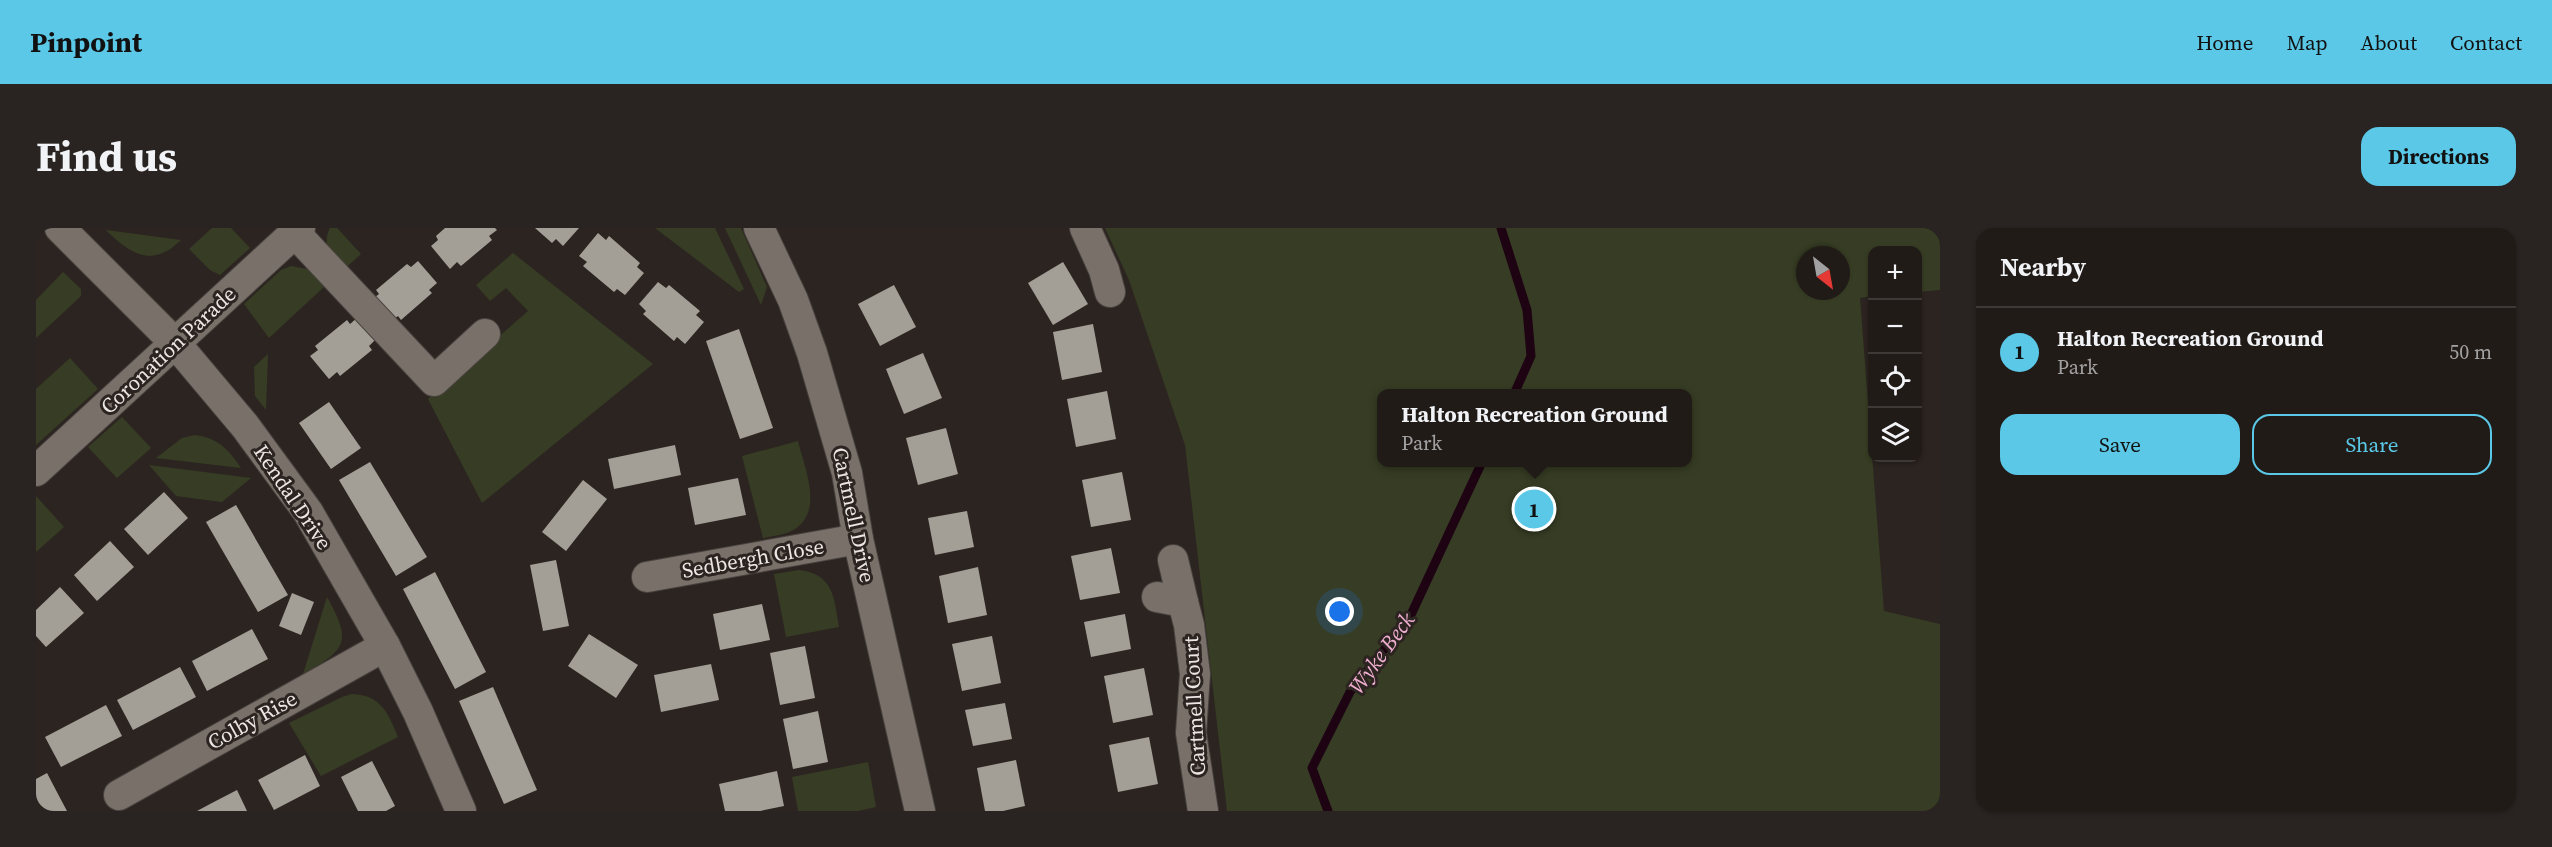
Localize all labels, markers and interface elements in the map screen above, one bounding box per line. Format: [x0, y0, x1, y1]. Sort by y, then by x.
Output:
text: Pinpoint [30, 23, 142, 61]
text: Home [2196, 28, 2254, 57]
text: Map [2287, 28, 2328, 57]
text: About [2361, 28, 2417, 57]
text: Contact [2450, 28, 2522, 57]
text: Find us [36, 127, 177, 185]
button: Directions [2361, 127, 2516, 186]
north arrow [1796, 246, 1850, 300]
map controls [1868, 246, 1922, 462]
button: + [1868, 246, 1922, 300]
text: Nearby [2000, 249, 2086, 285]
street label: Coronation Parade [94, 280, 242, 420]
button: − [1868, 300, 1922, 354]
text: Halton Recreation Ground [2057, 323, 2324, 353]
text: 1 [2014, 338, 2025, 366]
text: 50 m [2449, 338, 2492, 366]
text: Park [2057, 353, 2098, 381]
button: locate [1868, 354, 1922, 408]
popup [1377, 389, 1692, 467]
text: Halton Recreation Ground [1401, 399, 1668, 429]
button: layers [1868, 408, 1922, 462]
button: Save [2000, 414, 2240, 475]
button: Share [2252, 414, 2492, 475]
text: Park [1401, 429, 1442, 457]
street label: Kendal Drive [247, 439, 339, 555]
street label: Cartmell Drive [826, 445, 882, 585]
pin: 1 [1514, 486, 1554, 532]
street label: Sedbergh Close [680, 531, 826, 585]
your location [1325, 597, 1354, 626]
water label: Wyke Beck [1341, 605, 1421, 700]
street label: Cartmell Court [1176, 635, 1212, 777]
street label: Colby Rise [202, 684, 302, 756]

